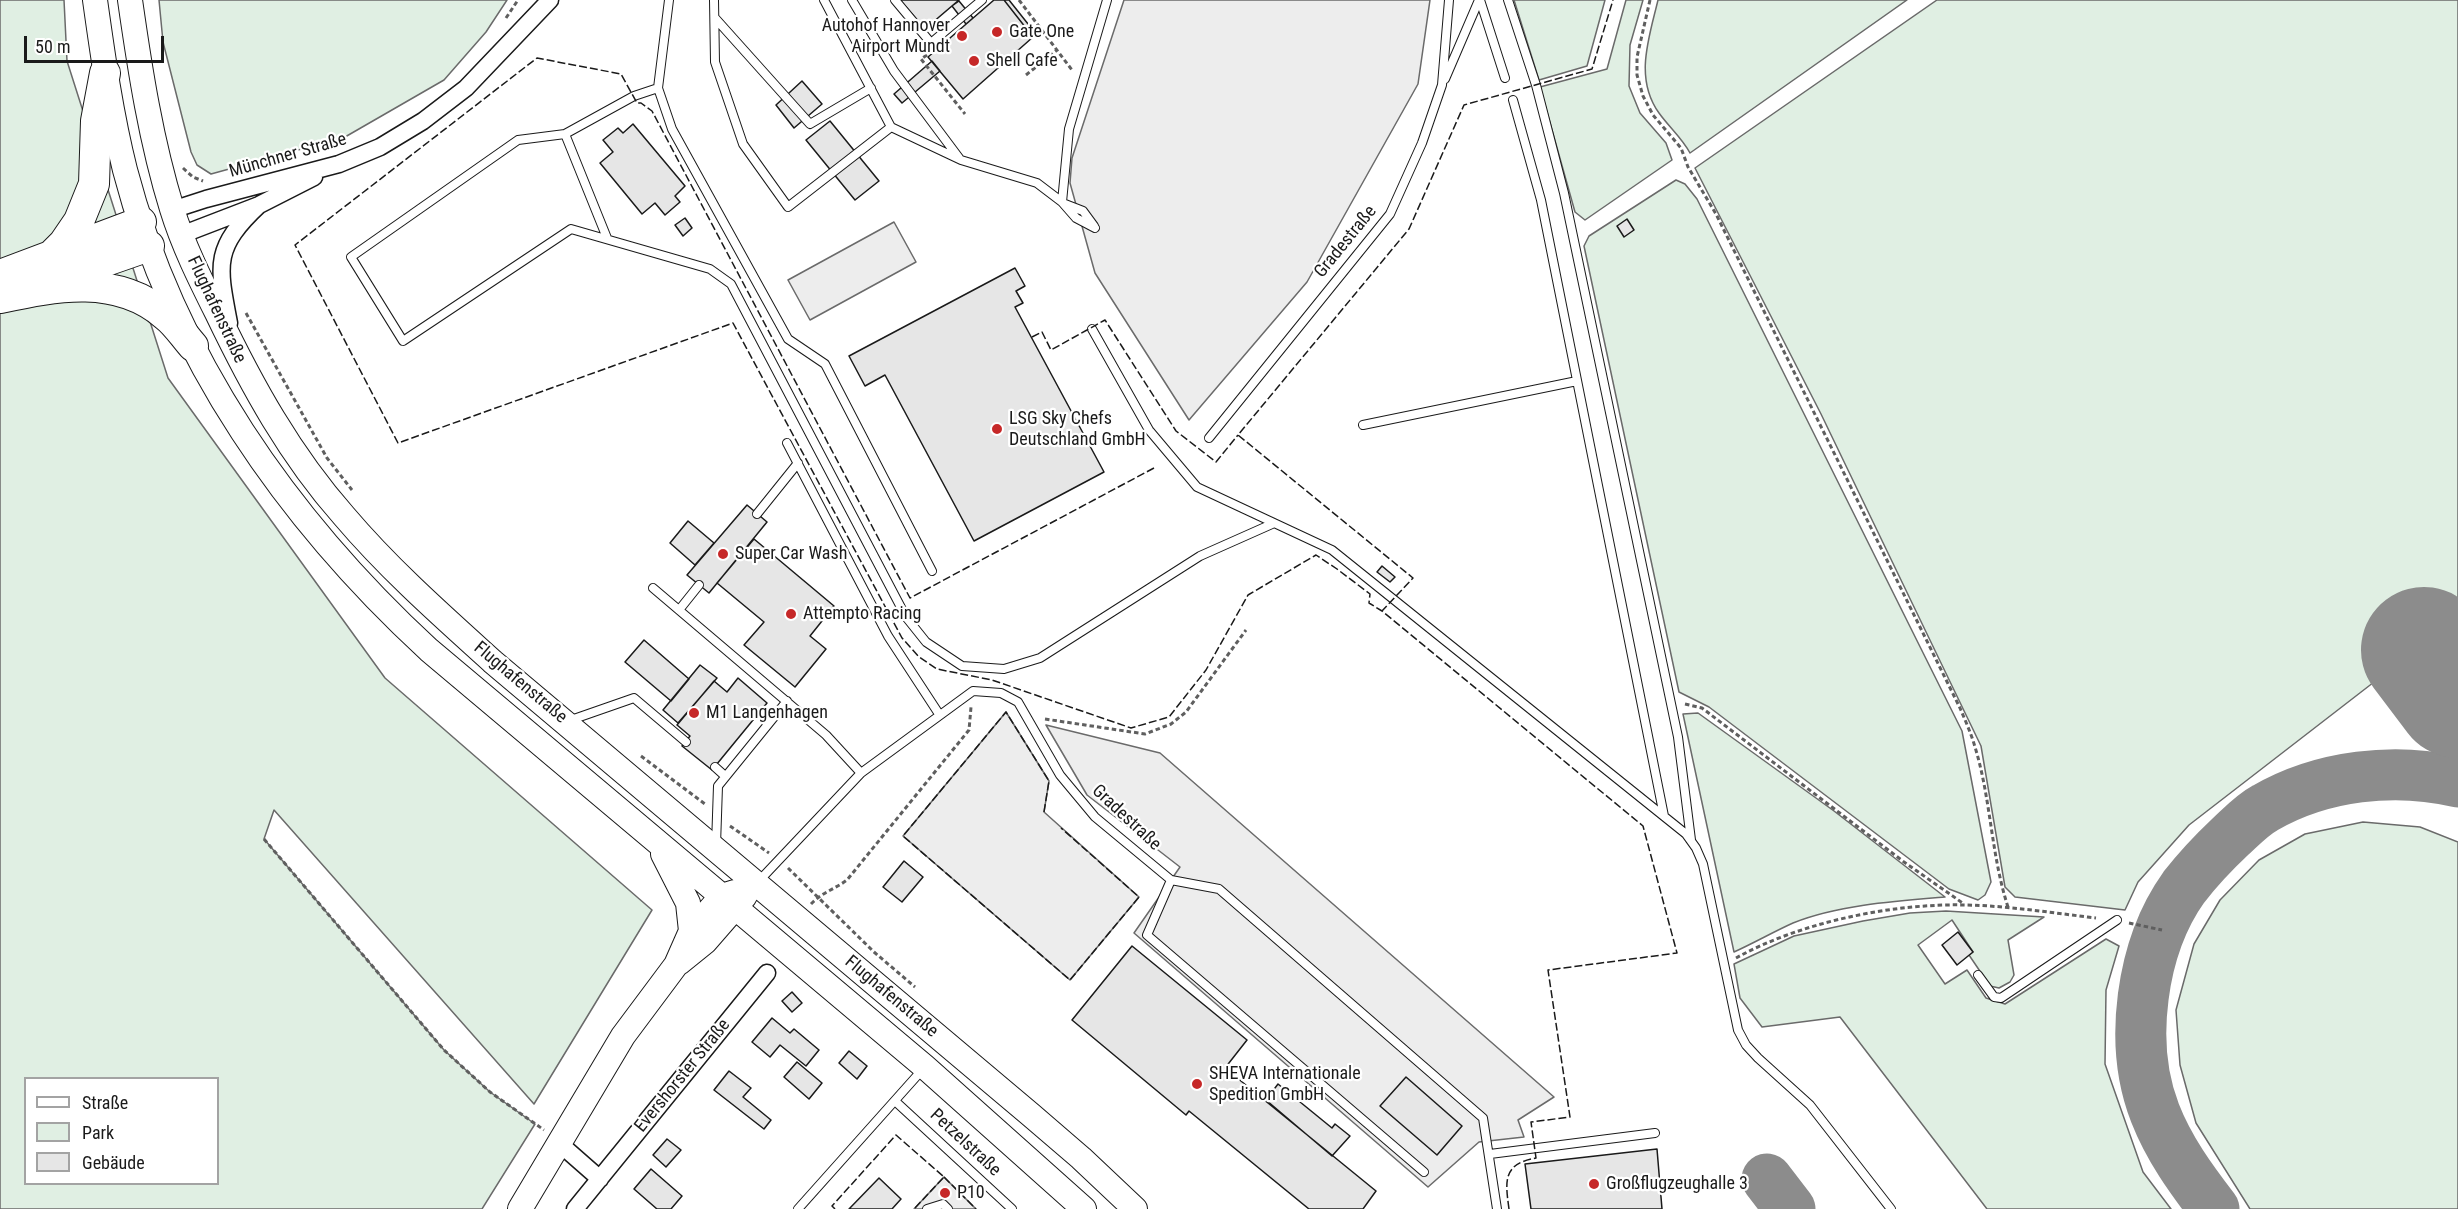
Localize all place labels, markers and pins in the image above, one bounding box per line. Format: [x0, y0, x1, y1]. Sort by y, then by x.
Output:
place label: Autohof Hannover Airport Mundt [822, 15, 950, 57]
place label: Gate One [1009, 21, 1074, 43]
marker: Gate One [990, 25, 1004, 39]
marker: Autohof Hannover Airport Mundt [955, 29, 969, 43]
place label: Shell Cafe [986, 50, 1058, 72]
marker: Shell Cafe [967, 54, 981, 68]
place label: LSG Sky Chefs Deutschland GmbH [1009, 408, 1146, 450]
marker: LSG Sky Chefs Deutschland GmbH [990, 422, 1004, 436]
place label: Super Car Wash [735, 543, 847, 565]
marker: Super Car Wash [716, 547, 730, 561]
place label: Attempto Racing [803, 603, 921, 625]
marker: Attempto Racing [784, 607, 798, 621]
place label: M1 Langenhagen [706, 702, 828, 724]
marker: M1 Langenhagen [687, 706, 701, 720]
place label: SHEVA Internationale Spedition GmbH [1209, 1063, 1361, 1106]
marker: SHEVA Internationale Spedition GmbH [1190, 1077, 1204, 1091]
place label: Großflugzeughalle 3 [1606, 1173, 1748, 1195]
marker: Großflugzeughalle 3 [1587, 1177, 1601, 1191]
place label: P10 [957, 1182, 985, 1204]
marker: P10 [938, 1186, 952, 1200]

